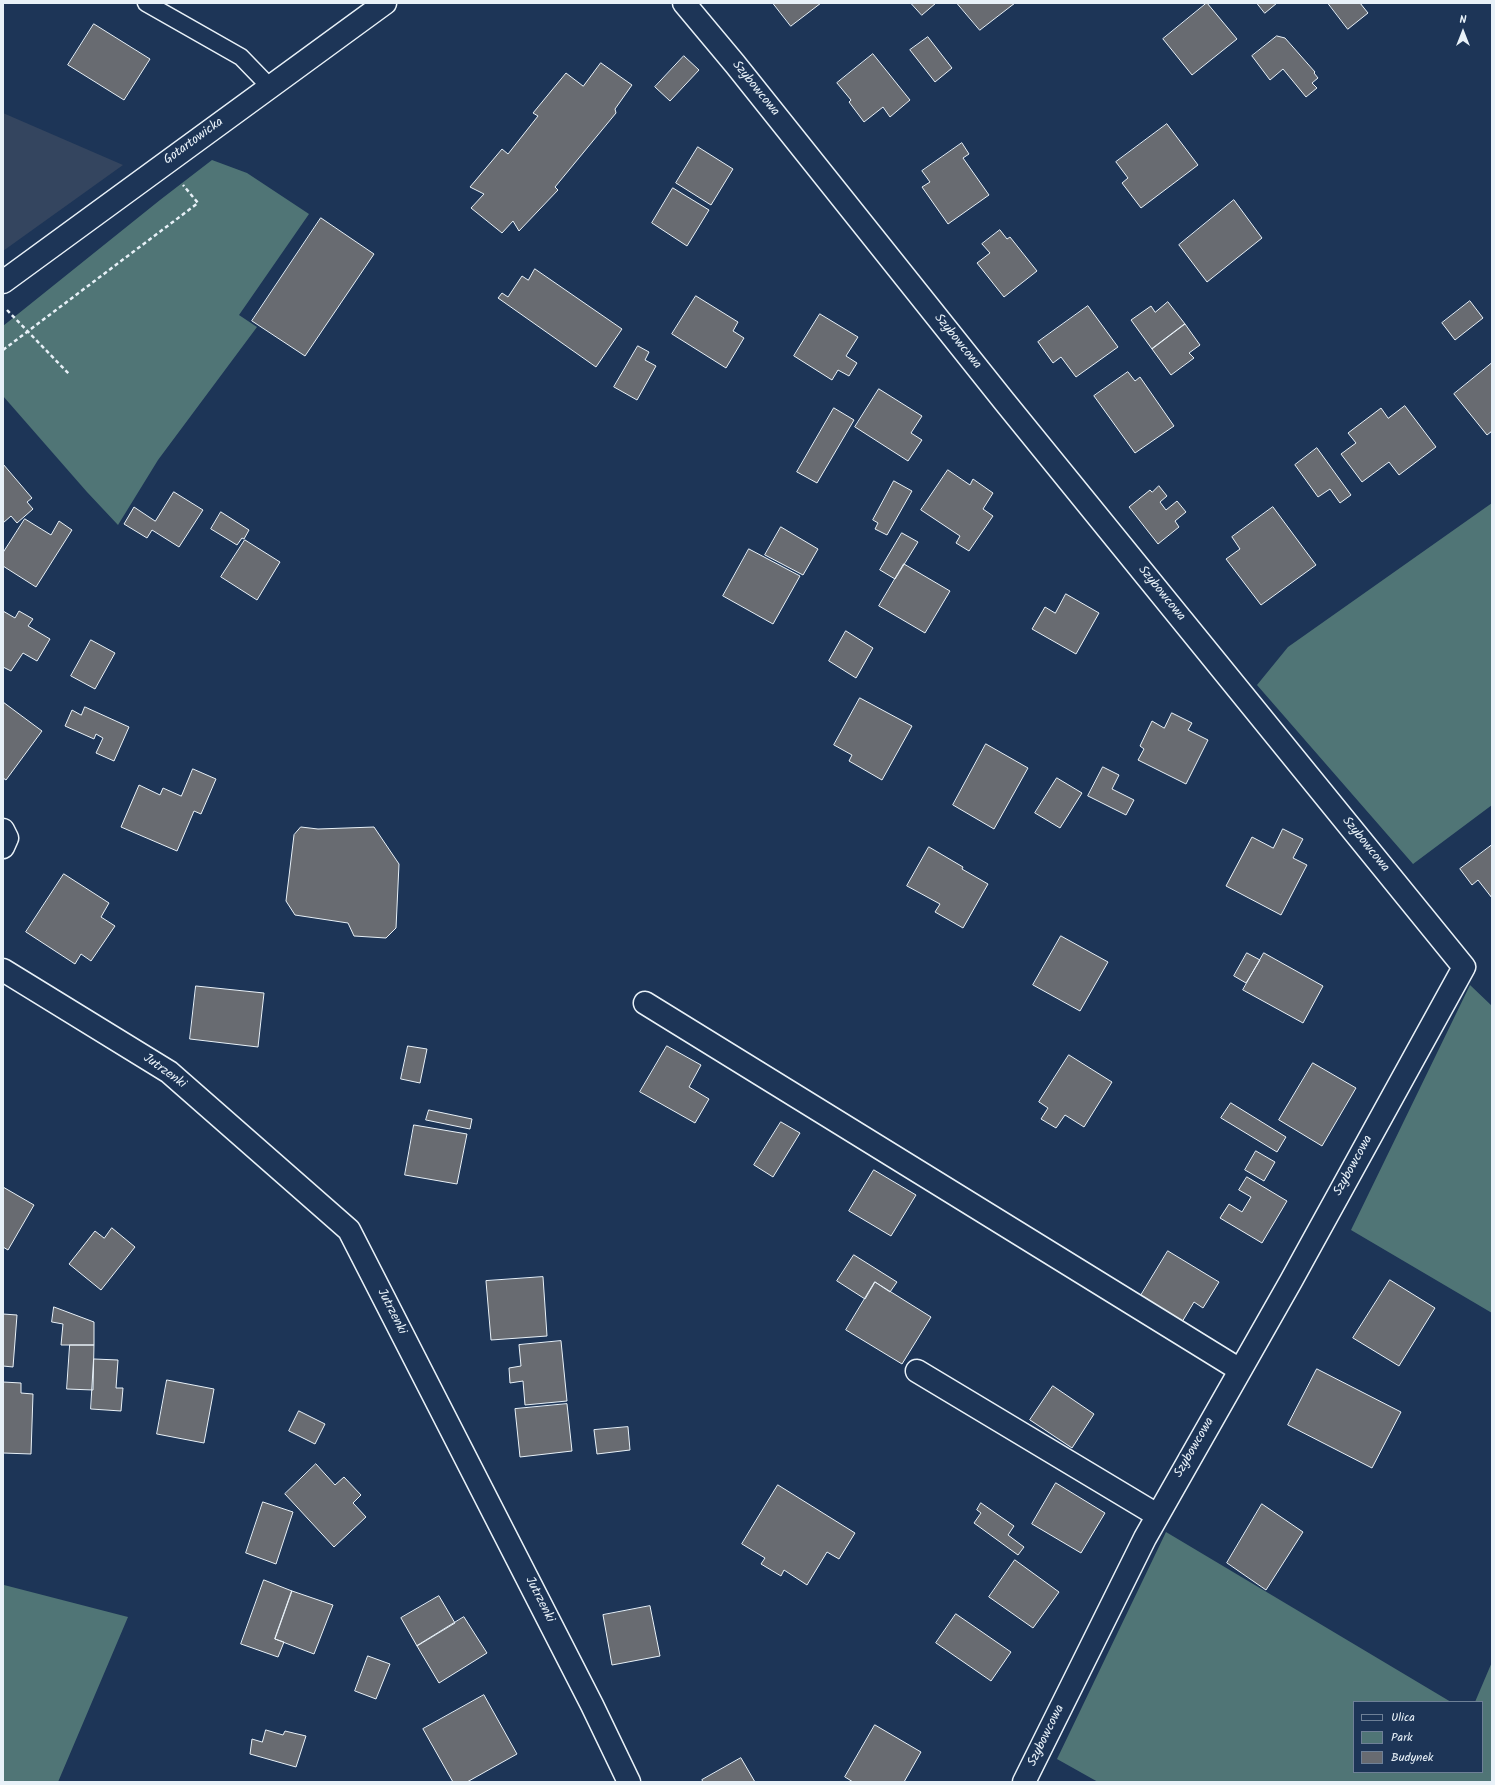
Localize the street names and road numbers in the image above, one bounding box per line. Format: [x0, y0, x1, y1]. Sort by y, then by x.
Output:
street label: Szybowcowa [728, 58, 782, 120]
street label: Gotartowicka [161, 115, 227, 169]
street label: Szybowcowa [930, 311, 984, 373]
street label: Szybowcowa [1134, 563, 1188, 625]
street label: Szybowcowa [1338, 814, 1392, 876]
street label: Jutrzenki [139, 1051, 189, 1093]
street label: Szybowcowa [1331, 1133, 1377, 1199]
street label: Jutrzenki [373, 1286, 409, 1338]
street label: Szybowcowa [1172, 1415, 1218, 1481]
street label: Jutrzenki [521, 1574, 557, 1626]
street label: Szybowcowa [1025, 1703, 1069, 1769]

